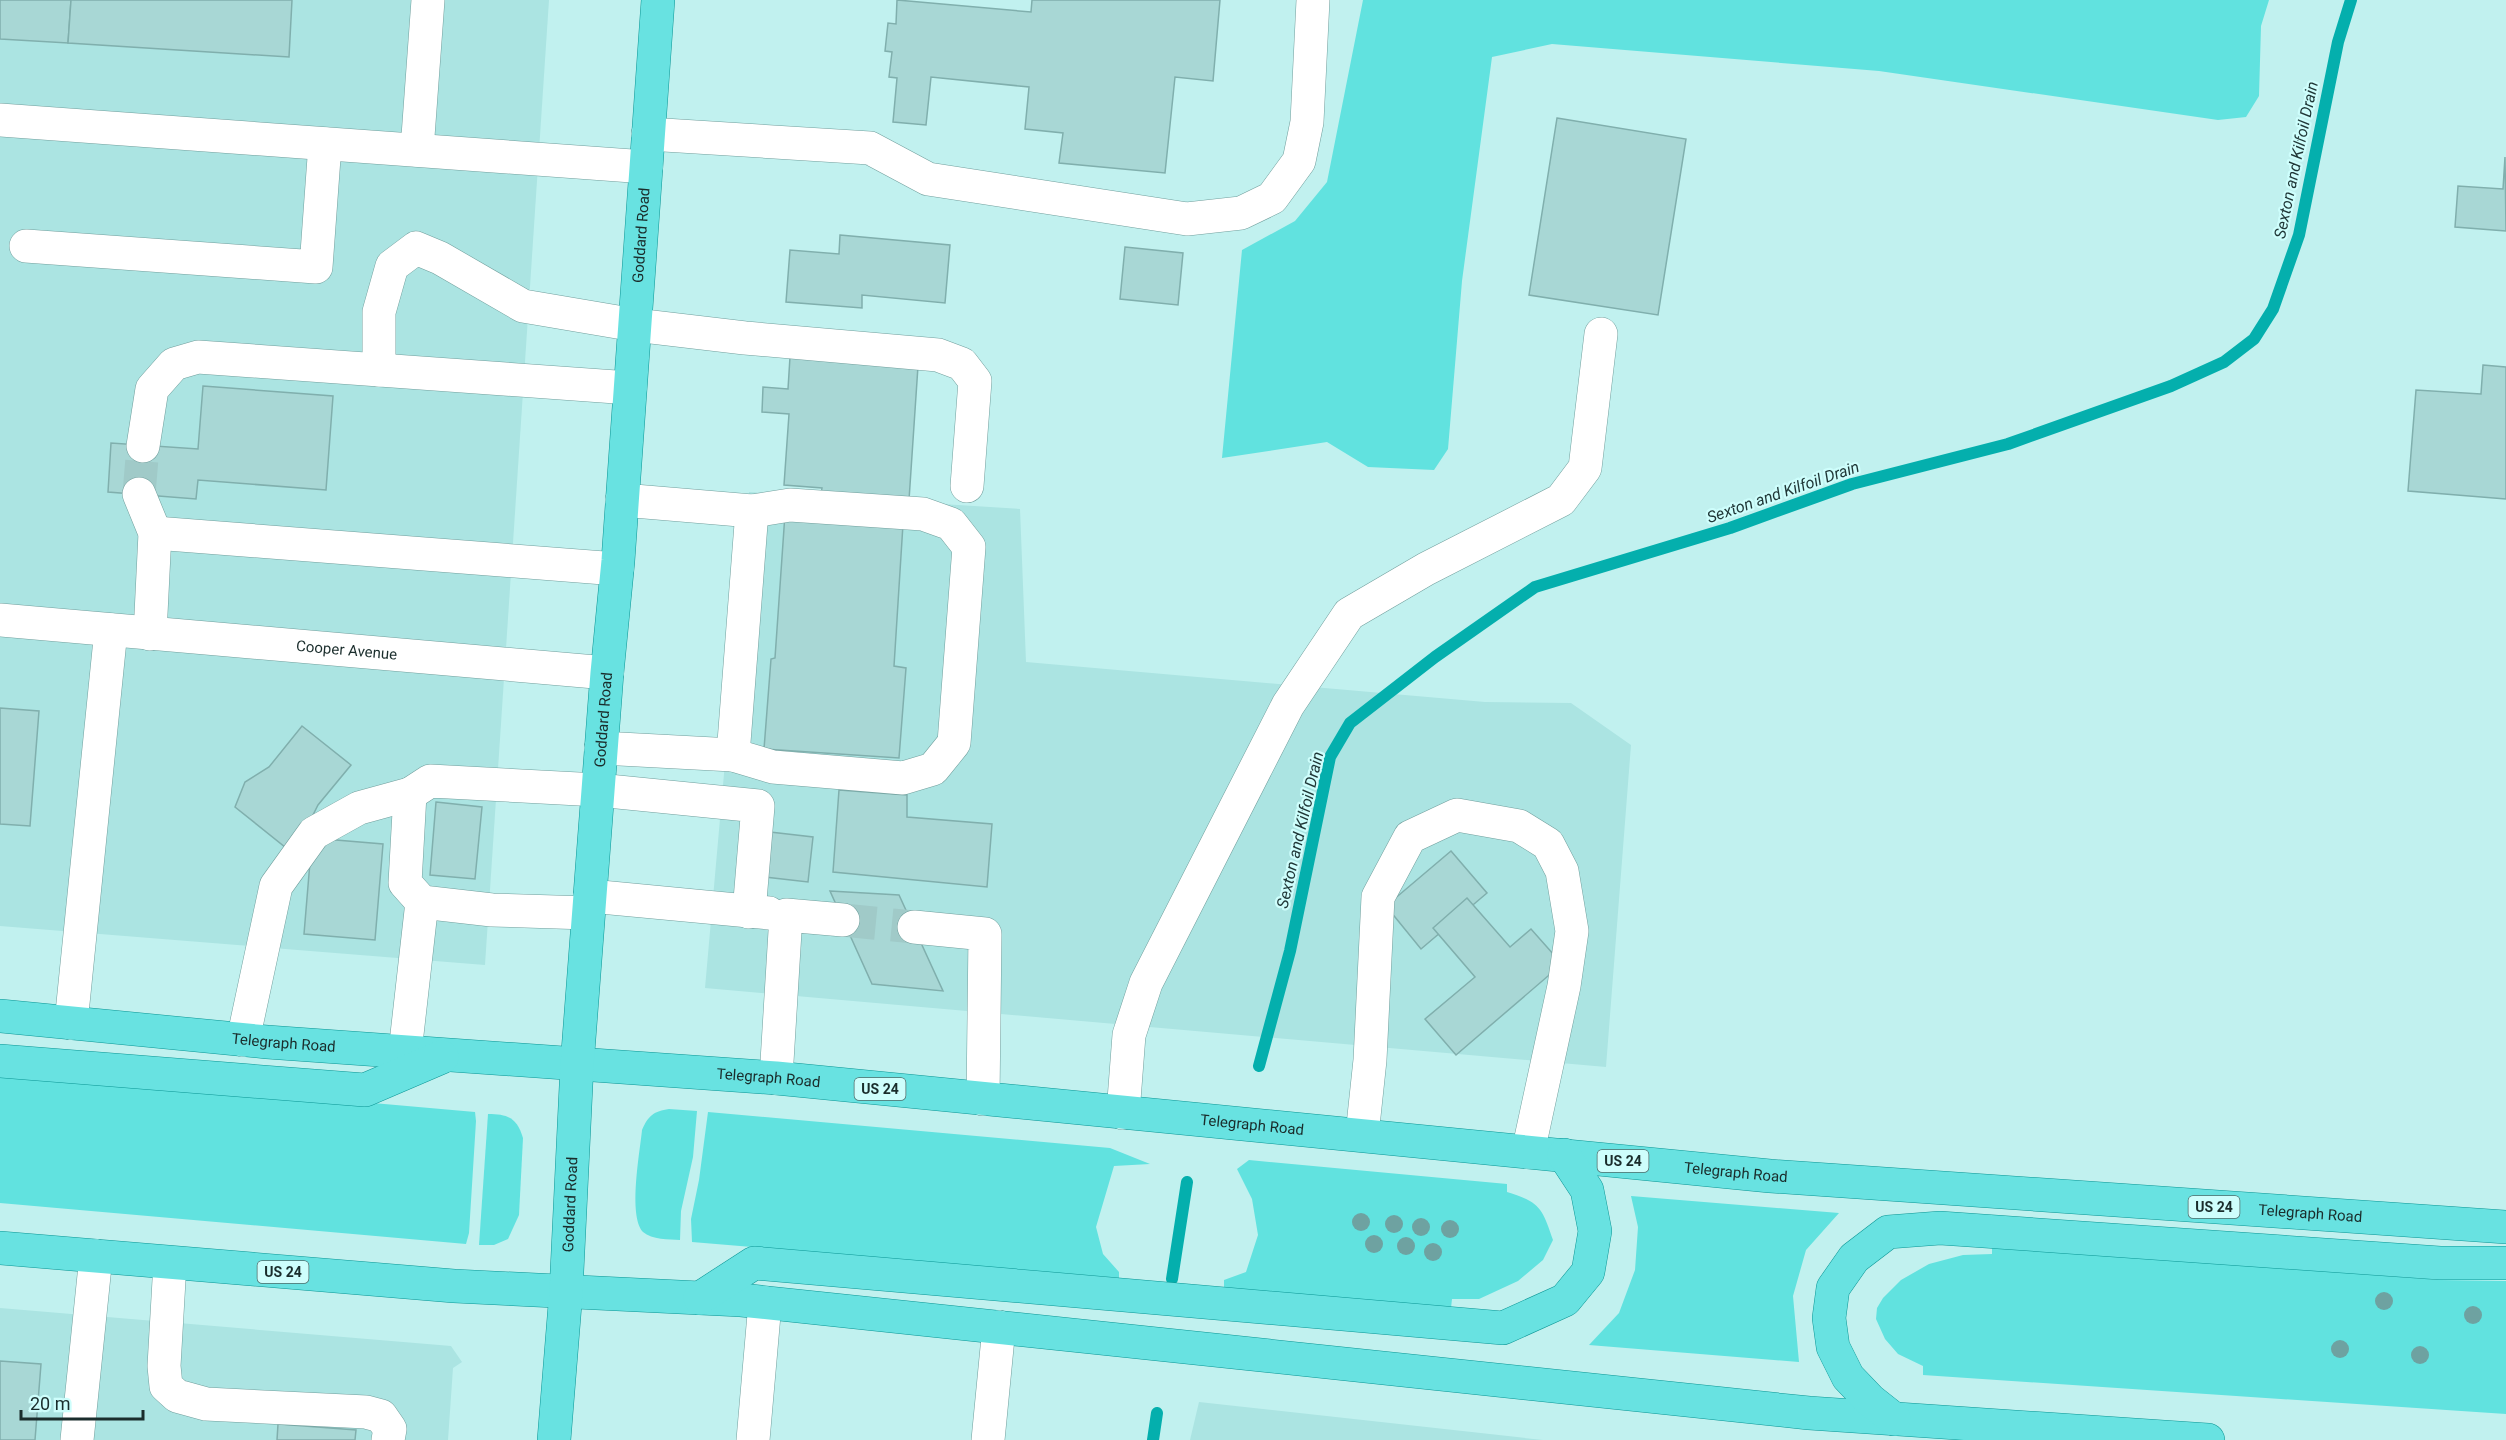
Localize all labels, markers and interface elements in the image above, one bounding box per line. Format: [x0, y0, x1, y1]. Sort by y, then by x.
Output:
water label: Sexton and Kilfoil Drain [2270, 80, 2322, 240]
street label: Goddard Road [629, 187, 654, 284]
water label: Sexton and Kilfoil Drain [1704, 457, 1862, 527]
street label: Cooper Avenue [295, 637, 398, 664]
street label: Goddard Road [591, 671, 616, 768]
water label: Sexton and Kilfoil Drain [1273, 750, 1327, 910]
street label: Telegraph Road [231, 1030, 336, 1056]
street label: Telegraph Road [716, 1065, 821, 1091]
road number: US 24 [854, 1078, 906, 1100]
street label: Telegraph Road [1199, 1111, 1305, 1139]
road number: US 24 [1598, 1150, 1648, 1172]
street label: Goddard Road [559, 1156, 582, 1253]
street label: Telegraph Road [1683, 1159, 1788, 1186]
road number: US 24 [2188, 1196, 2240, 1218]
street label: Telegraph Road [2258, 1201, 2363, 1226]
road number: US 24 [258, 1261, 308, 1283]
scale bar [21, 1383, 142, 1421]
text: 20 m [30, 1393, 70, 1414]

